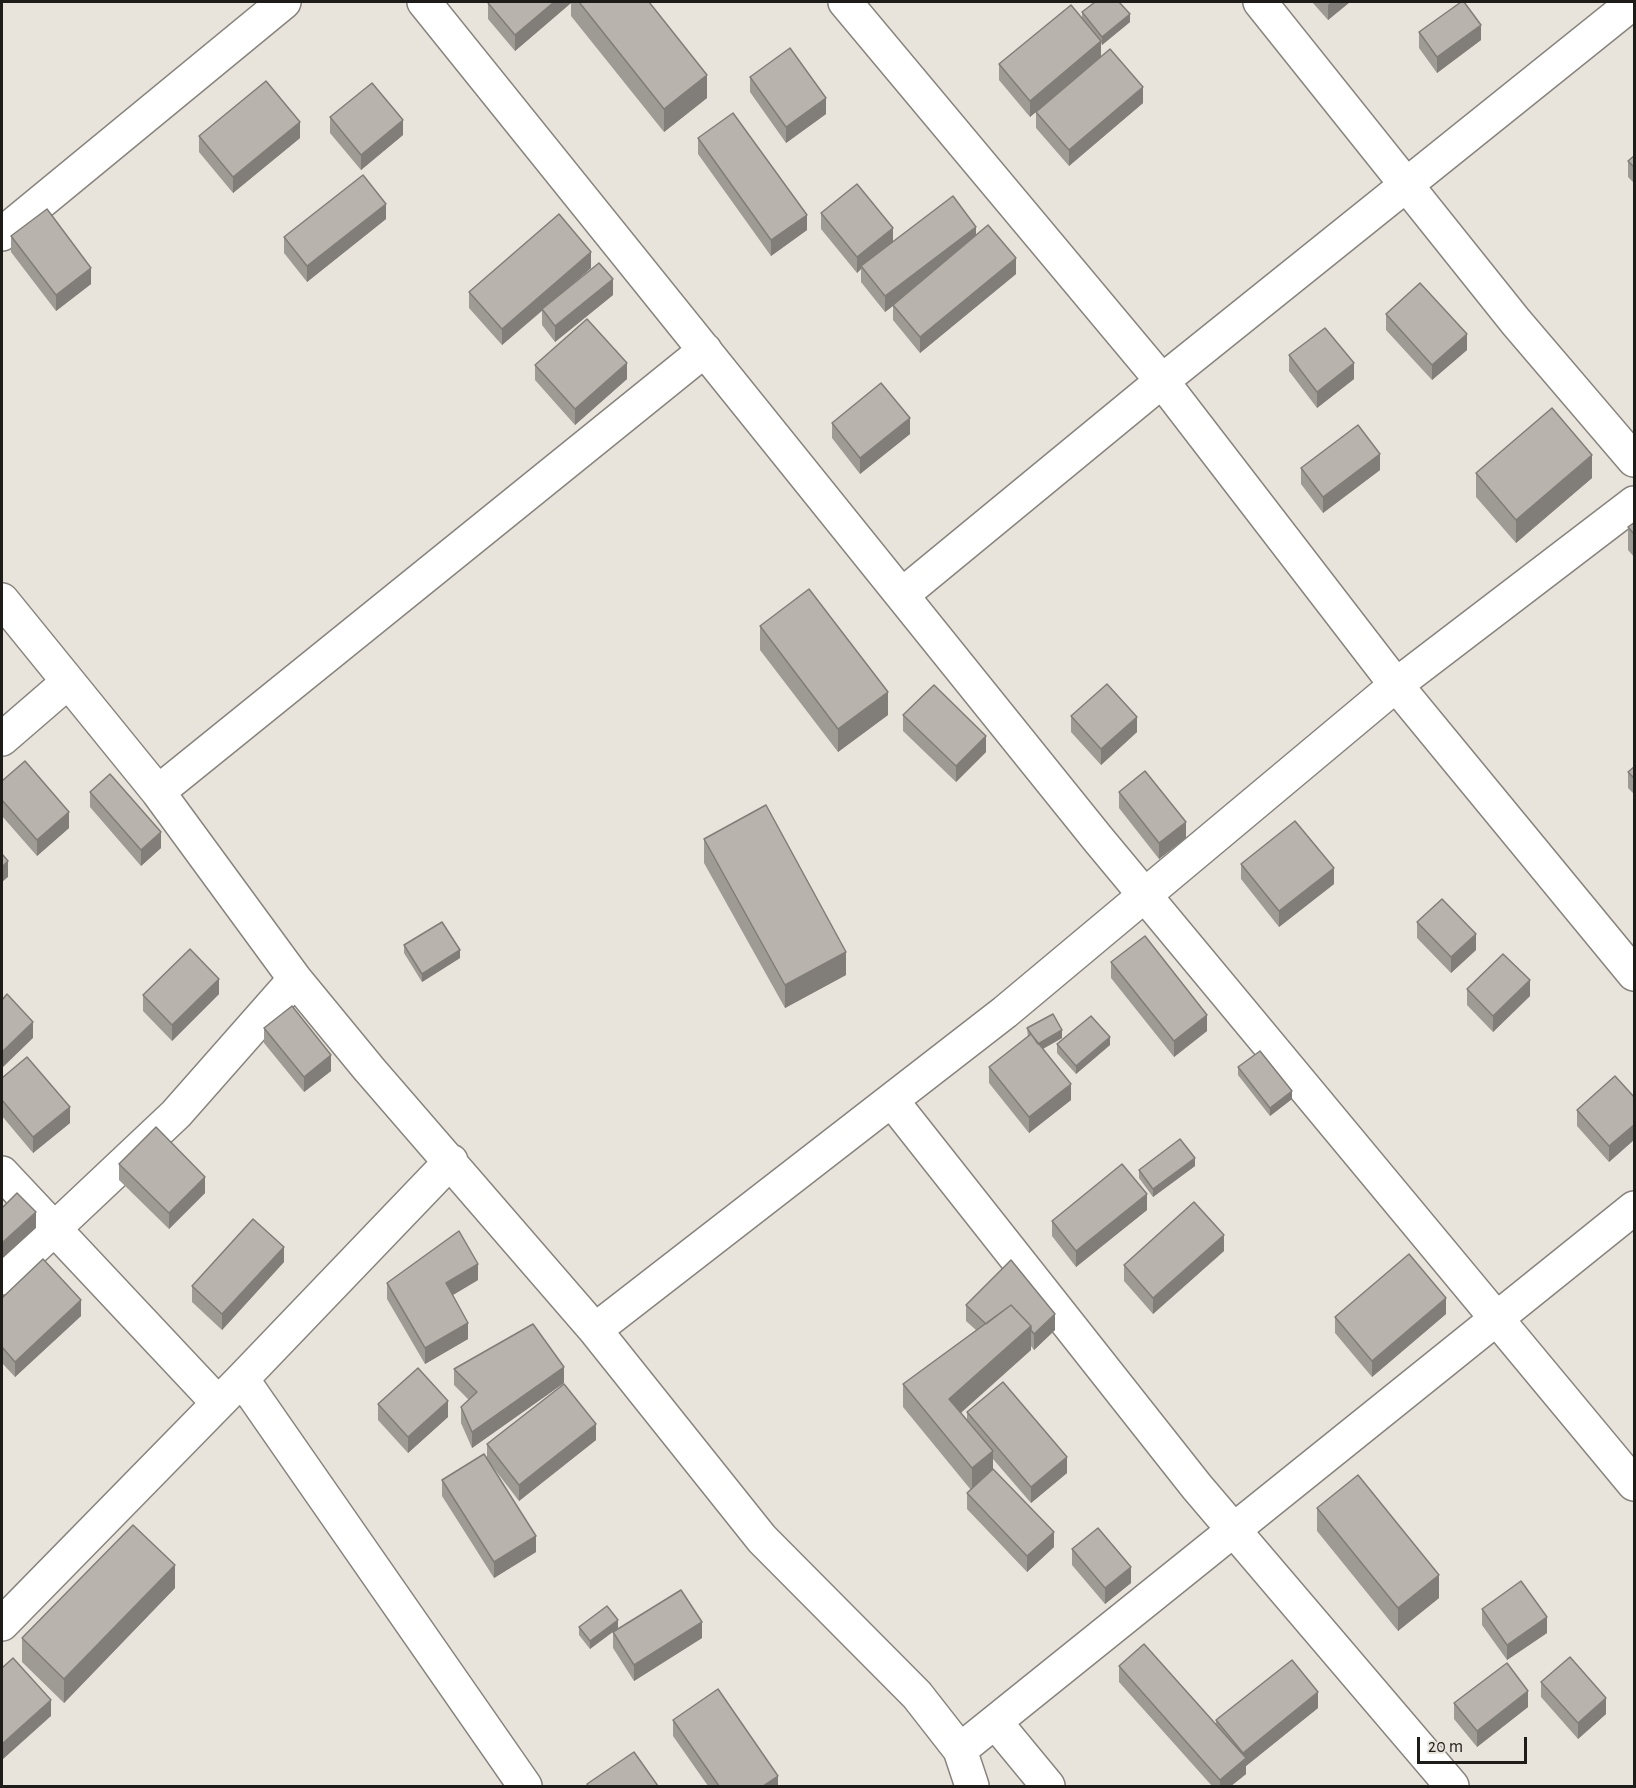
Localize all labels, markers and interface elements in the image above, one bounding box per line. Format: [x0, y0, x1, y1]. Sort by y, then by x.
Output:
scale bar [1420, 1725, 1530, 1763]
text: 20 m [1428, 1738, 1463, 1756]

